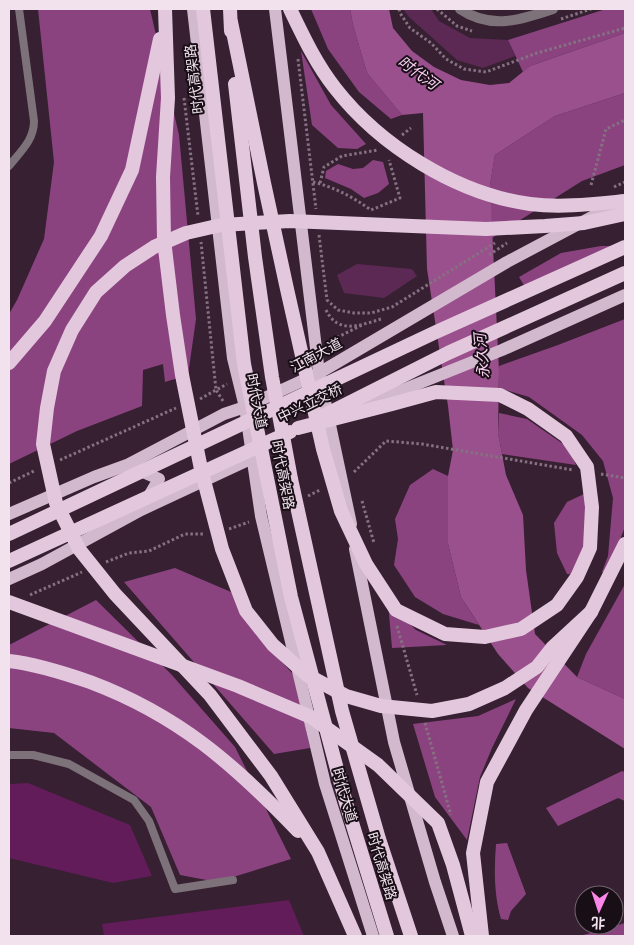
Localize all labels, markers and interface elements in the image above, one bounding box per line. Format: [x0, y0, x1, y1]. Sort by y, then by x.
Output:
street label: 时代高架路 [181, 43, 207, 115]
water label: 时代河 [394, 52, 445, 96]
water label: 永久河 [470, 330, 494, 379]
street label: 江南大道 [287, 334, 345, 376]
street label: 时代大道 [243, 372, 271, 430]
street label: 中兴立交桥 [275, 380, 345, 426]
street label: 时代高架路 [267, 439, 299, 511]
street label: 时代大道 [329, 766, 361, 824]
street label: 时代高架路 [363, 830, 401, 902]
north arrow [574, 885, 624, 935]
text: 北 [591, 914, 606, 932]

